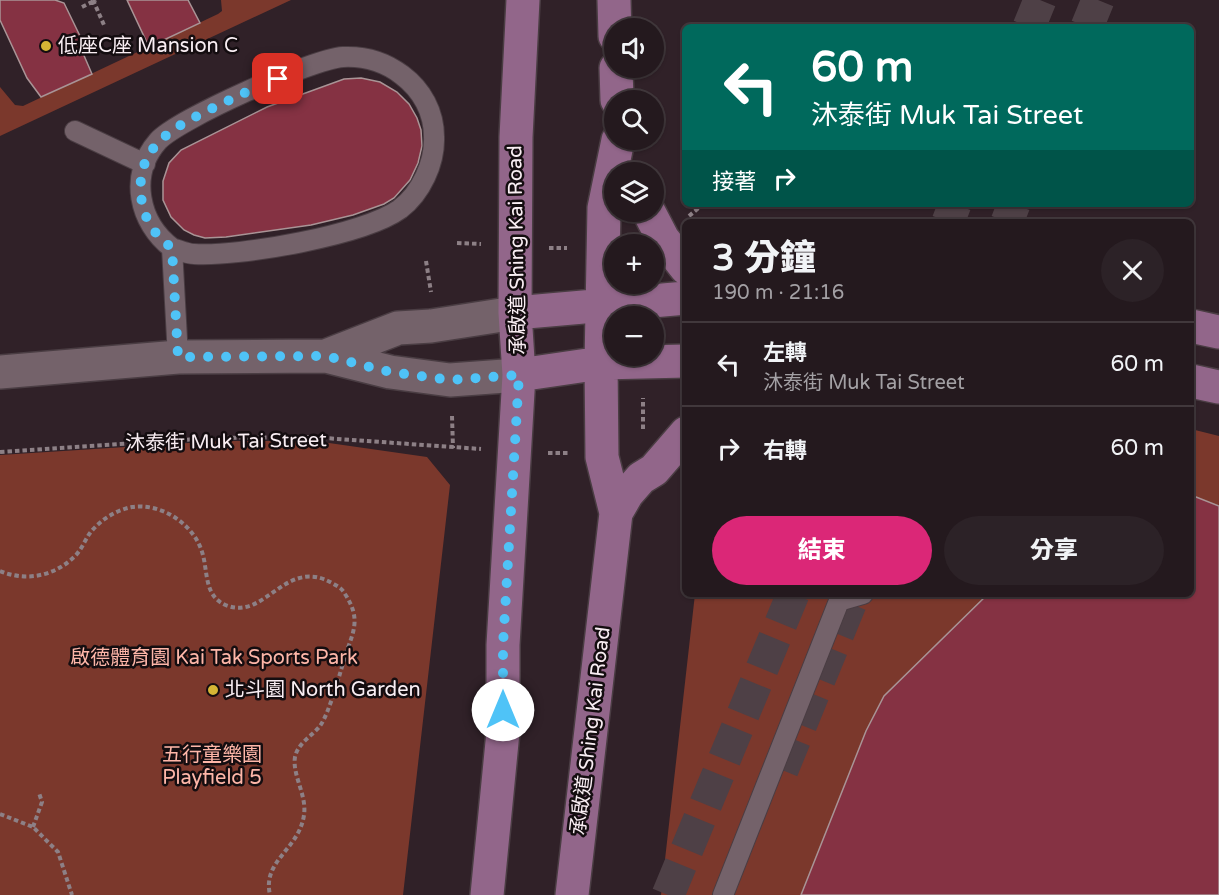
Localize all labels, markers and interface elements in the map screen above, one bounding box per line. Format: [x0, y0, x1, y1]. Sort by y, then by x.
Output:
map controls [604, 18, 664, 366]
button: sound [604, 18, 664, 78]
place label: 低座C座 Mansion C [58, 34, 238, 58]
marker: 低座C座 Mansion C [39, 39, 53, 53]
text: 60 m [811, 42, 913, 93]
icon: left [712, 48, 790, 126]
pin [252, 53, 303, 104]
icon: arrive [261, 62, 294, 95]
button: search [604, 90, 664, 150]
text: 沐泰街 Muk Tai Street [811, 99, 1083, 132]
street label: 承啟道 Shing Kai Road [503, 145, 531, 355]
button: layers [604, 162, 664, 222]
icon: right [768, 162, 801, 195]
text: 接著 [712, 169, 756, 195]
button: + [604, 234, 664, 294]
text: 3 分鐘 [712, 237, 816, 280]
button: close [1101, 239, 1164, 302]
text: 190 m · 21:16 [712, 281, 844, 305]
button: − [604, 306, 664, 366]
text: 左轉 [763, 340, 807, 366]
icon: left [712, 348, 745, 381]
text: 60 m [1110, 351, 1164, 377]
text: 沐泰街 Muk Tai Street [763, 371, 965, 395]
street label: 沐泰街 Muk Tai Street [125, 428, 327, 456]
icon: right [712, 432, 745, 465]
text: 60 m [1110, 435, 1164, 461]
text: 右轉 [763, 438, 807, 464]
button: 結束 [712, 516, 932, 585]
button: 分享 [944, 516, 1164, 585]
street label: 承啟道 Shing Kai Road [566, 626, 616, 836]
park label: 啟德體育園 Kai Tak Sports Park [70, 646, 358, 670]
place label: 北斗園 North Garden [225, 678, 421, 702]
position arrow [471, 678, 535, 742]
marker: 北斗園 North Garden [206, 683, 220, 697]
park label: 五行童樂園 Playfield 5 [162, 743, 262, 790]

